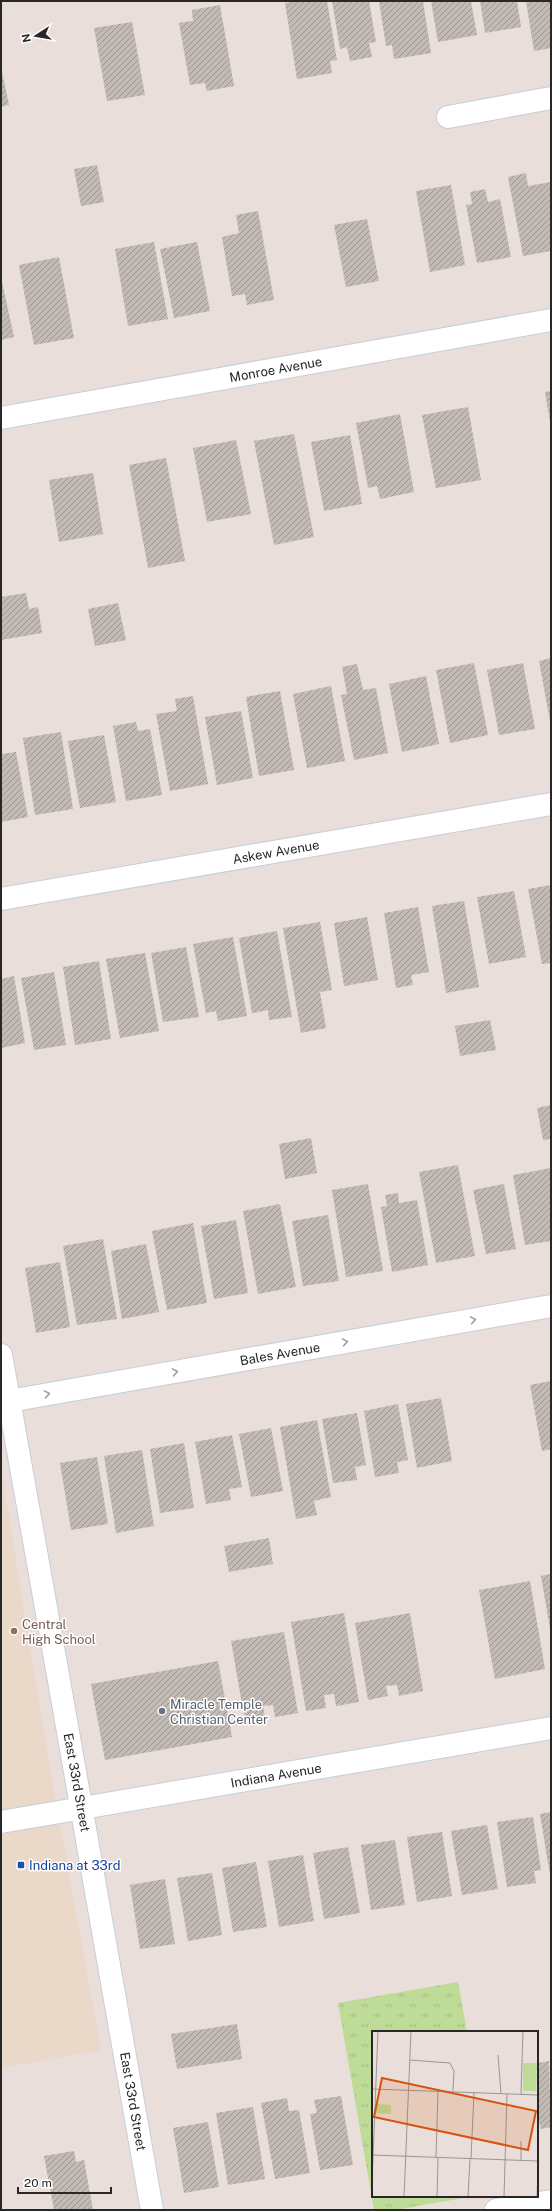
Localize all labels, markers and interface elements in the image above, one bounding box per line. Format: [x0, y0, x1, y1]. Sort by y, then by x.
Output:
north arrow [16, 16, 56, 56]
text: N [19, 33, 33, 44]
street label: Monroe Avenue [228, 354, 323, 385]
street label: Askew Avenue [231, 837, 321, 867]
one-way arrow [470, 1316, 476, 1325]
one-way arrow [342, 1338, 348, 1347]
street label: Bales Avenue [239, 1340, 321, 1368]
one-way arrow [172, 1368, 179, 1376]
one-way arrow [44, 1390, 50, 1399]
place label: Central High School [22, 1617, 96, 1647]
marker: Central High School [9, 1626, 19, 1636]
place label: Miracle Temple Christian Center [170, 1697, 268, 1727]
marker: Miracle Temple Christian Center [157, 1706, 167, 1716]
street label: East 33rd Street [61, 1732, 93, 1833]
street label: Indiana Avenue [229, 1760, 323, 1791]
place label: Indiana at 33rd [29, 1858, 120, 1873]
marker: Indiana at 33rd [16, 1860, 26, 1870]
inset map [372, 2031, 538, 2197]
street label: East 33rd Street [117, 2051, 149, 2152]
scale bar [18, 2169, 111, 2195]
text: 20 m [24, 2176, 52, 2190]

